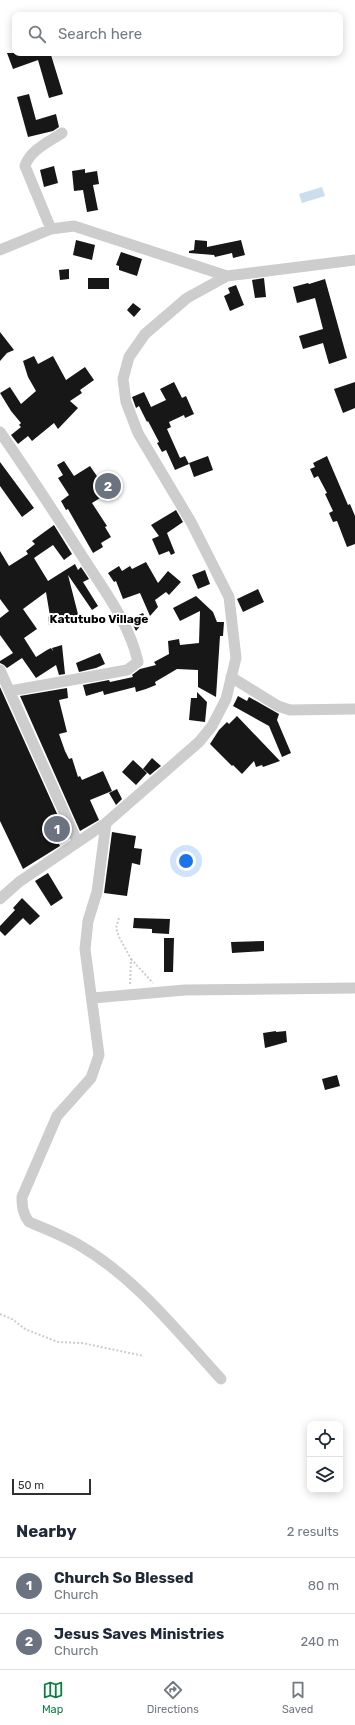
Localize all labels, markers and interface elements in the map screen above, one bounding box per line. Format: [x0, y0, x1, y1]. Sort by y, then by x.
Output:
search box [12, 12, 343, 56]
icon: search [26, 23, 48, 45]
text: Search here [58, 25, 142, 43]
pin: 2 [95, 471, 121, 501]
district label: Katutubo Village [50, 612, 148, 626]
pin: 1 [44, 814, 70, 844]
your location [176, 851, 196, 871]
map controls [307, 1421, 343, 1493]
button: locate [307, 1421, 343, 1457]
button: layers [307, 1457, 343, 1493]
scale bar [12, 1477, 91, 1496]
text: 50 m [18, 1479, 44, 1492]
text: Nearby [16, 1521, 77, 1541]
text: 2 results [287, 1524, 339, 1539]
text: Church So Blessed [54, 1569, 193, 1587]
text: 1 [26, 1578, 32, 1593]
text: 80 m [308, 1578, 339, 1593]
text: Church [54, 1587, 98, 1602]
text: Jesus Saves Ministries [54, 1625, 224, 1643]
text: 2 [25, 1634, 33, 1649]
text: 240 m [300, 1634, 339, 1649]
text: Church [54, 1643, 98, 1658]
tab: Map [42, 1679, 64, 1716]
tab: Directions [147, 1679, 199, 1716]
tab: Saved [282, 1679, 313, 1716]

